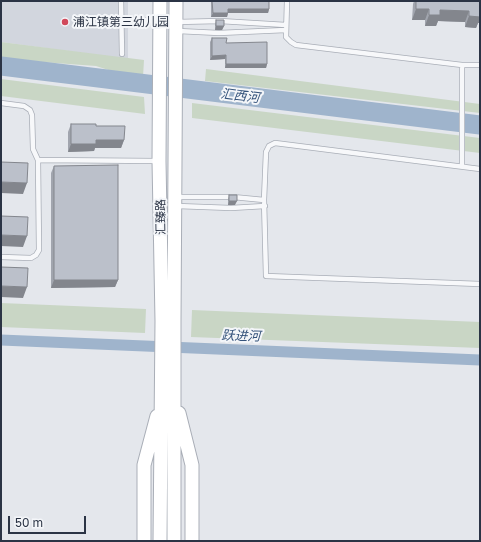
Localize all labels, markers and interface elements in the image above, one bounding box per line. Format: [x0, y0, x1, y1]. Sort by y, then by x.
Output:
place label: 浦江镇第三幼儿园 [73, 15, 169, 29]
marker: 浦江镇第三幼儿园 [60, 17, 70, 27]
water label: 汇西河 [220, 86, 260, 106]
street label: 汇臻路 [153, 199, 169, 235]
water label: 跃进河 [221, 328, 261, 344]
scale bar [10, 508, 88, 534]
text: 50 m [15, 515, 43, 530]

